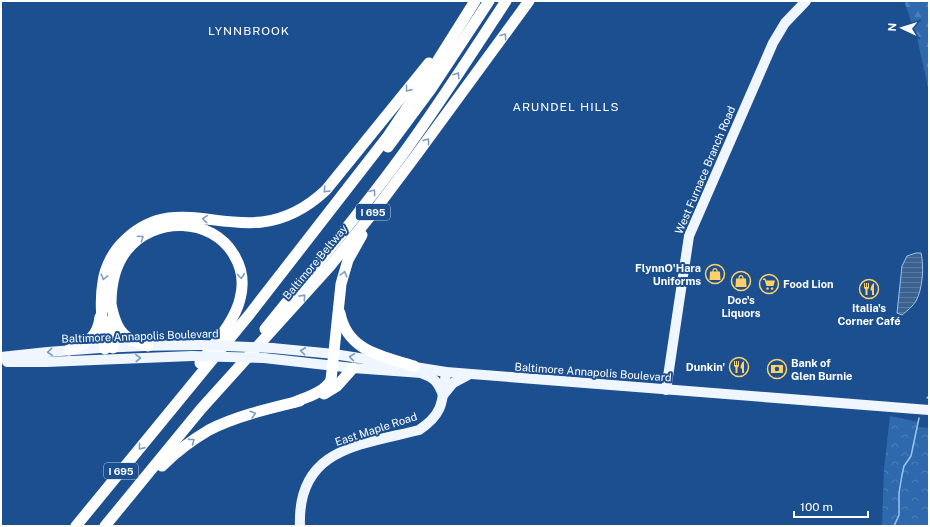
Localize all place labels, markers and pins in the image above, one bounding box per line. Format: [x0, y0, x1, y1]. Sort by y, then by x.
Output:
place label: FlynnO'Hara Uniforms [635, 262, 701, 287]
shop icon: FlynnO'Hara Uniforms [704, 263, 726, 285]
shop icon: Doc's Liquors [730, 270, 752, 292]
supermarket icon: Food Lion [758, 273, 780, 295]
place label: Food Lion [783, 278, 834, 290]
restaurant icon: Italia's Corner Café [858, 278, 880, 300]
place label: Doc's Liquors [721, 294, 761, 319]
place label: Italia's Corner Café [837, 302, 901, 327]
restaurant icon: Dunkin' [728, 356, 750, 378]
place label: Bank of Glen Burnie [791, 357, 852, 382]
bank icon: Bank of Glen Burnie [766, 358, 788, 380]
place label: Dunkin' [686, 361, 725, 373]

